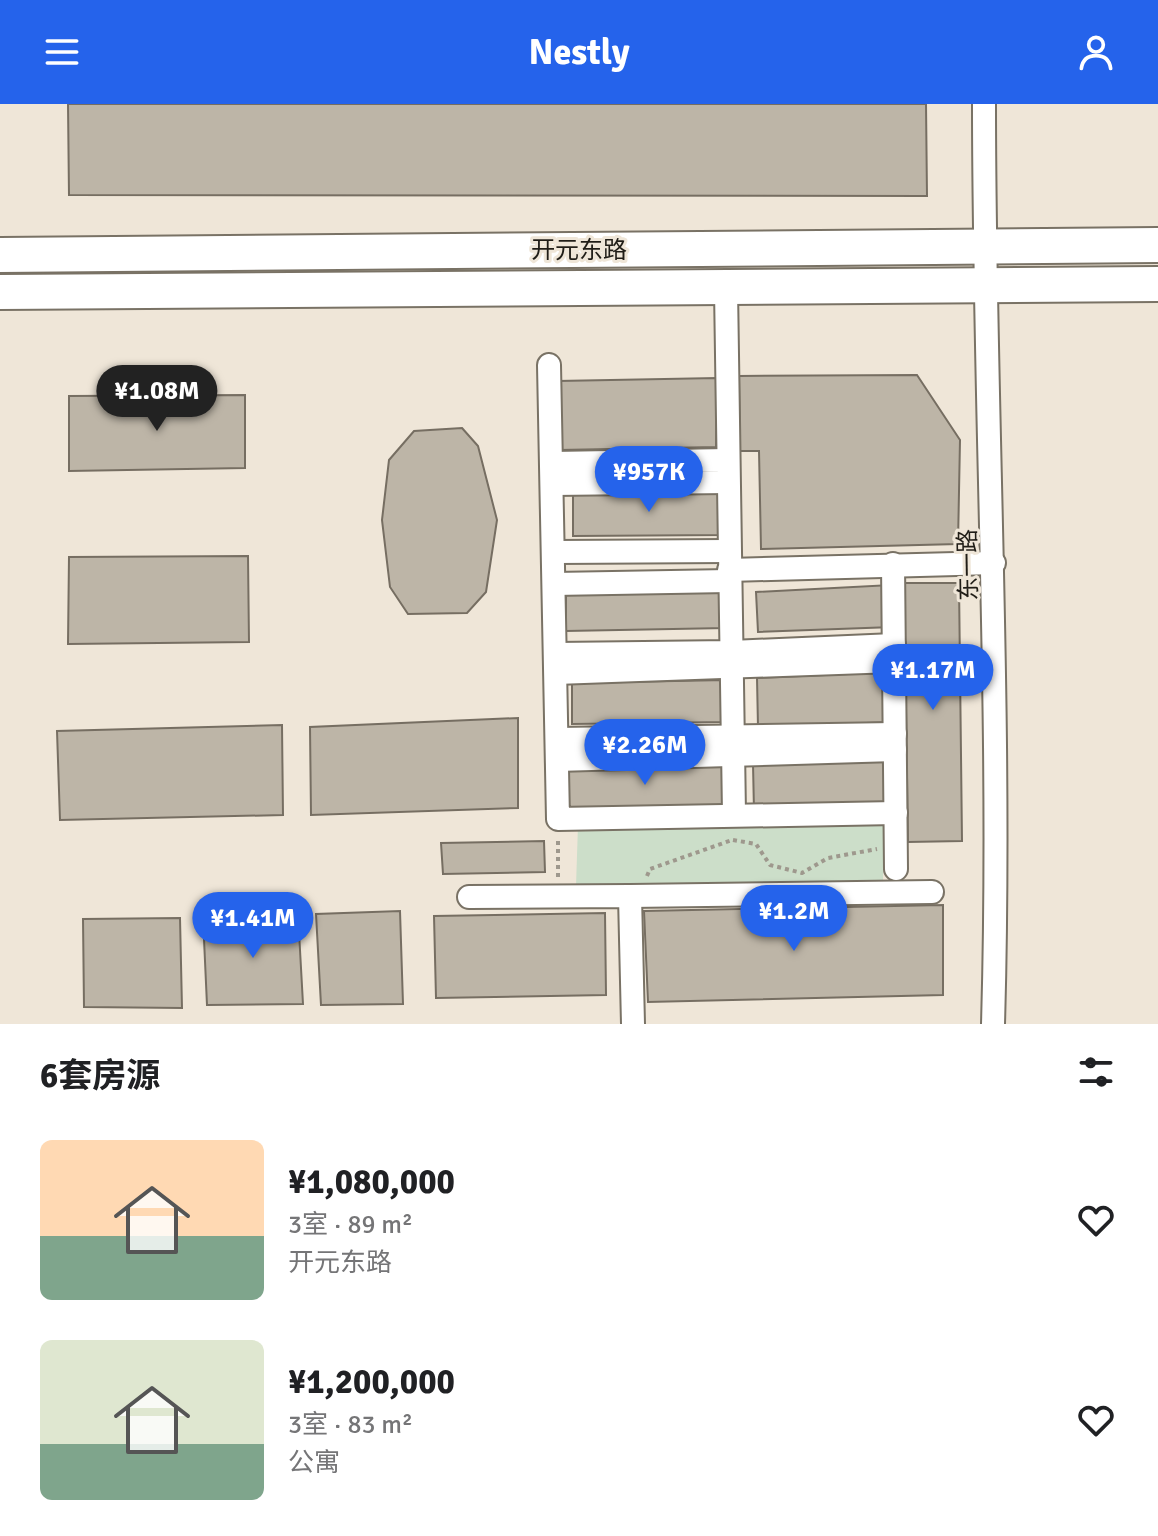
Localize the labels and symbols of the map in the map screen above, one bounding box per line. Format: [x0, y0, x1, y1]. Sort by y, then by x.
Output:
street label: 开元东路 [531, 235, 627, 265]
pin: ¥1.08M [92, 365, 222, 433]
pin: ¥957K [593, 446, 705, 514]
street label: 东一路 [952, 529, 984, 601]
pin: ¥1.17M [868, 644, 998, 712]
pin: ¥2.26M [580, 719, 710, 787]
pin: ¥1.2M [738, 885, 850, 953]
pin: ¥1.41M [188, 892, 318, 960]

